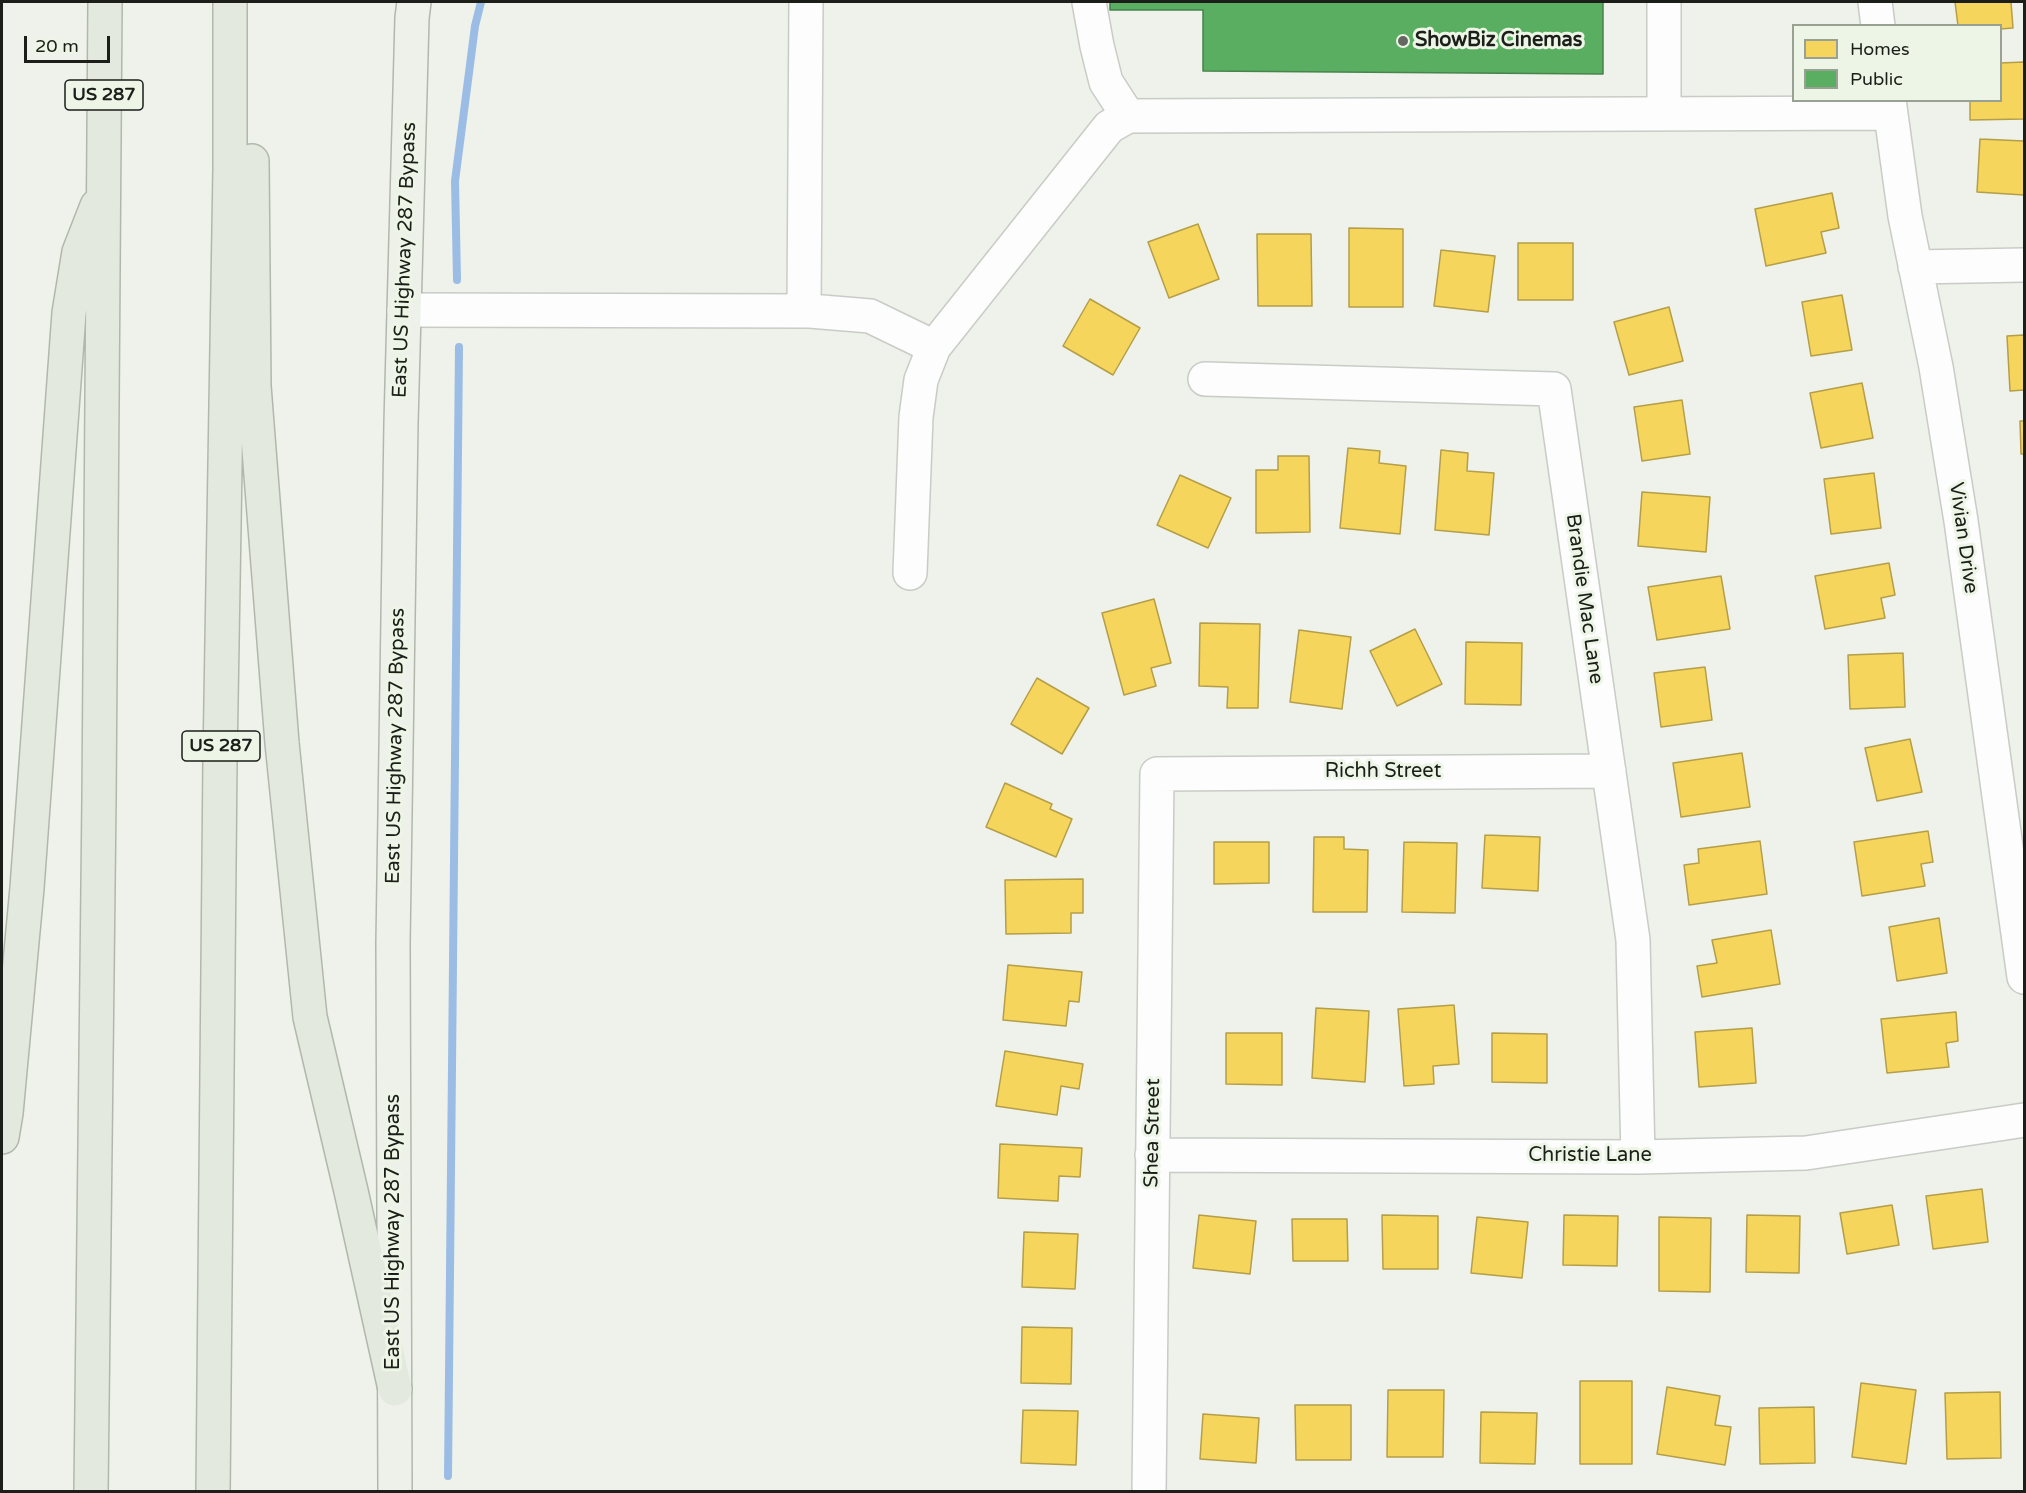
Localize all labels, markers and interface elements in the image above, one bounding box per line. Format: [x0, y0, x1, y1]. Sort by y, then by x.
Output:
scale bar [27, 24, 112, 62]
legend [1792, 24, 2002, 102]
place label: ShowBiz Cinemas [1415, 29, 1582, 53]
marker: ShowBiz Cinemas [1396, 34, 1410, 48]
text: 20 m [35, 35, 79, 57]
text: Homes [1850, 38, 1910, 60]
text: Public [1850, 68, 1903, 90]
road number: US 287 [65, 80, 143, 110]
street label: East US Highway 287 Bypass [388, 121, 422, 399]
street label: Vivian Drive [1943, 481, 1983, 595]
street label: Brandie Mac Lane [1560, 512, 1608, 686]
street label: East US Highway 287 Bypass [382, 608, 410, 884]
road number: US 287 [182, 731, 260, 761]
street label: Richh Street [1325, 760, 1441, 784]
street label: Shea Street [1140, 1078, 1166, 1188]
street label: East US Highway 287 Bypass [382, 1094, 406, 1370]
street label: Christie Lane [1528, 1144, 1652, 1168]

